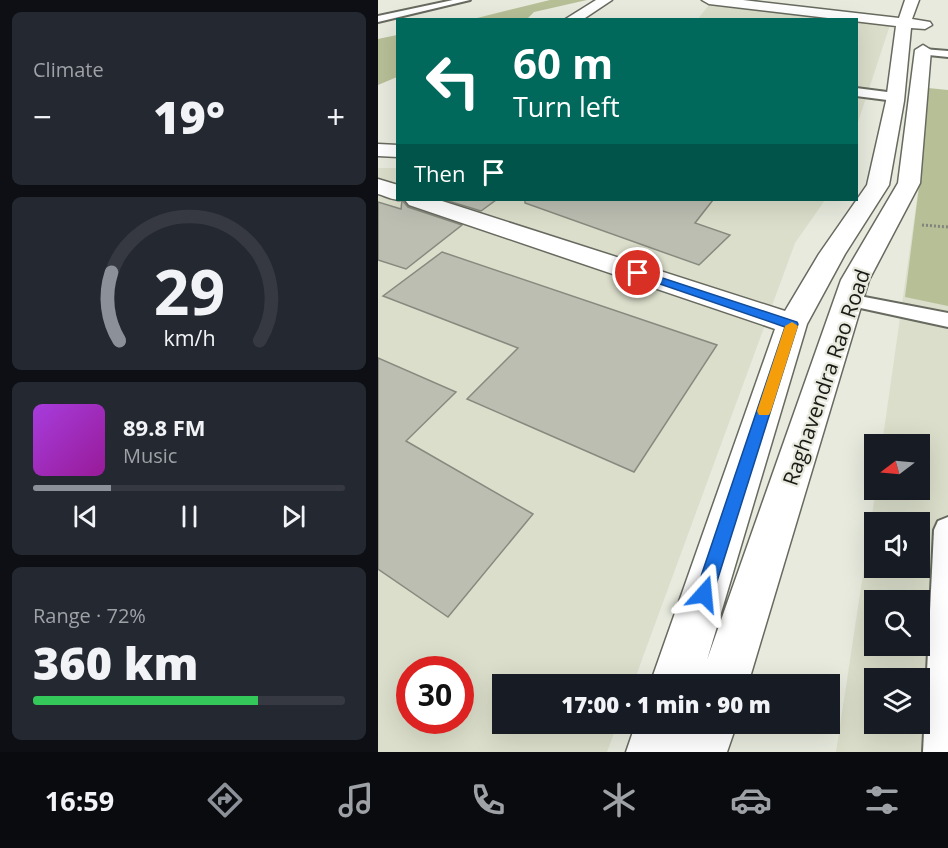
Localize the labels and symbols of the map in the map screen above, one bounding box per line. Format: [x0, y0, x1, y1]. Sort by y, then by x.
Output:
pin [612, 247, 663, 298]
street label: Raghavendra Rao Road [776, 265, 876, 489]
north arrow [864, 434, 930, 500]
position arrow [672, 562, 736, 626]
speed limit sign: 30 [396, 656, 474, 734]

